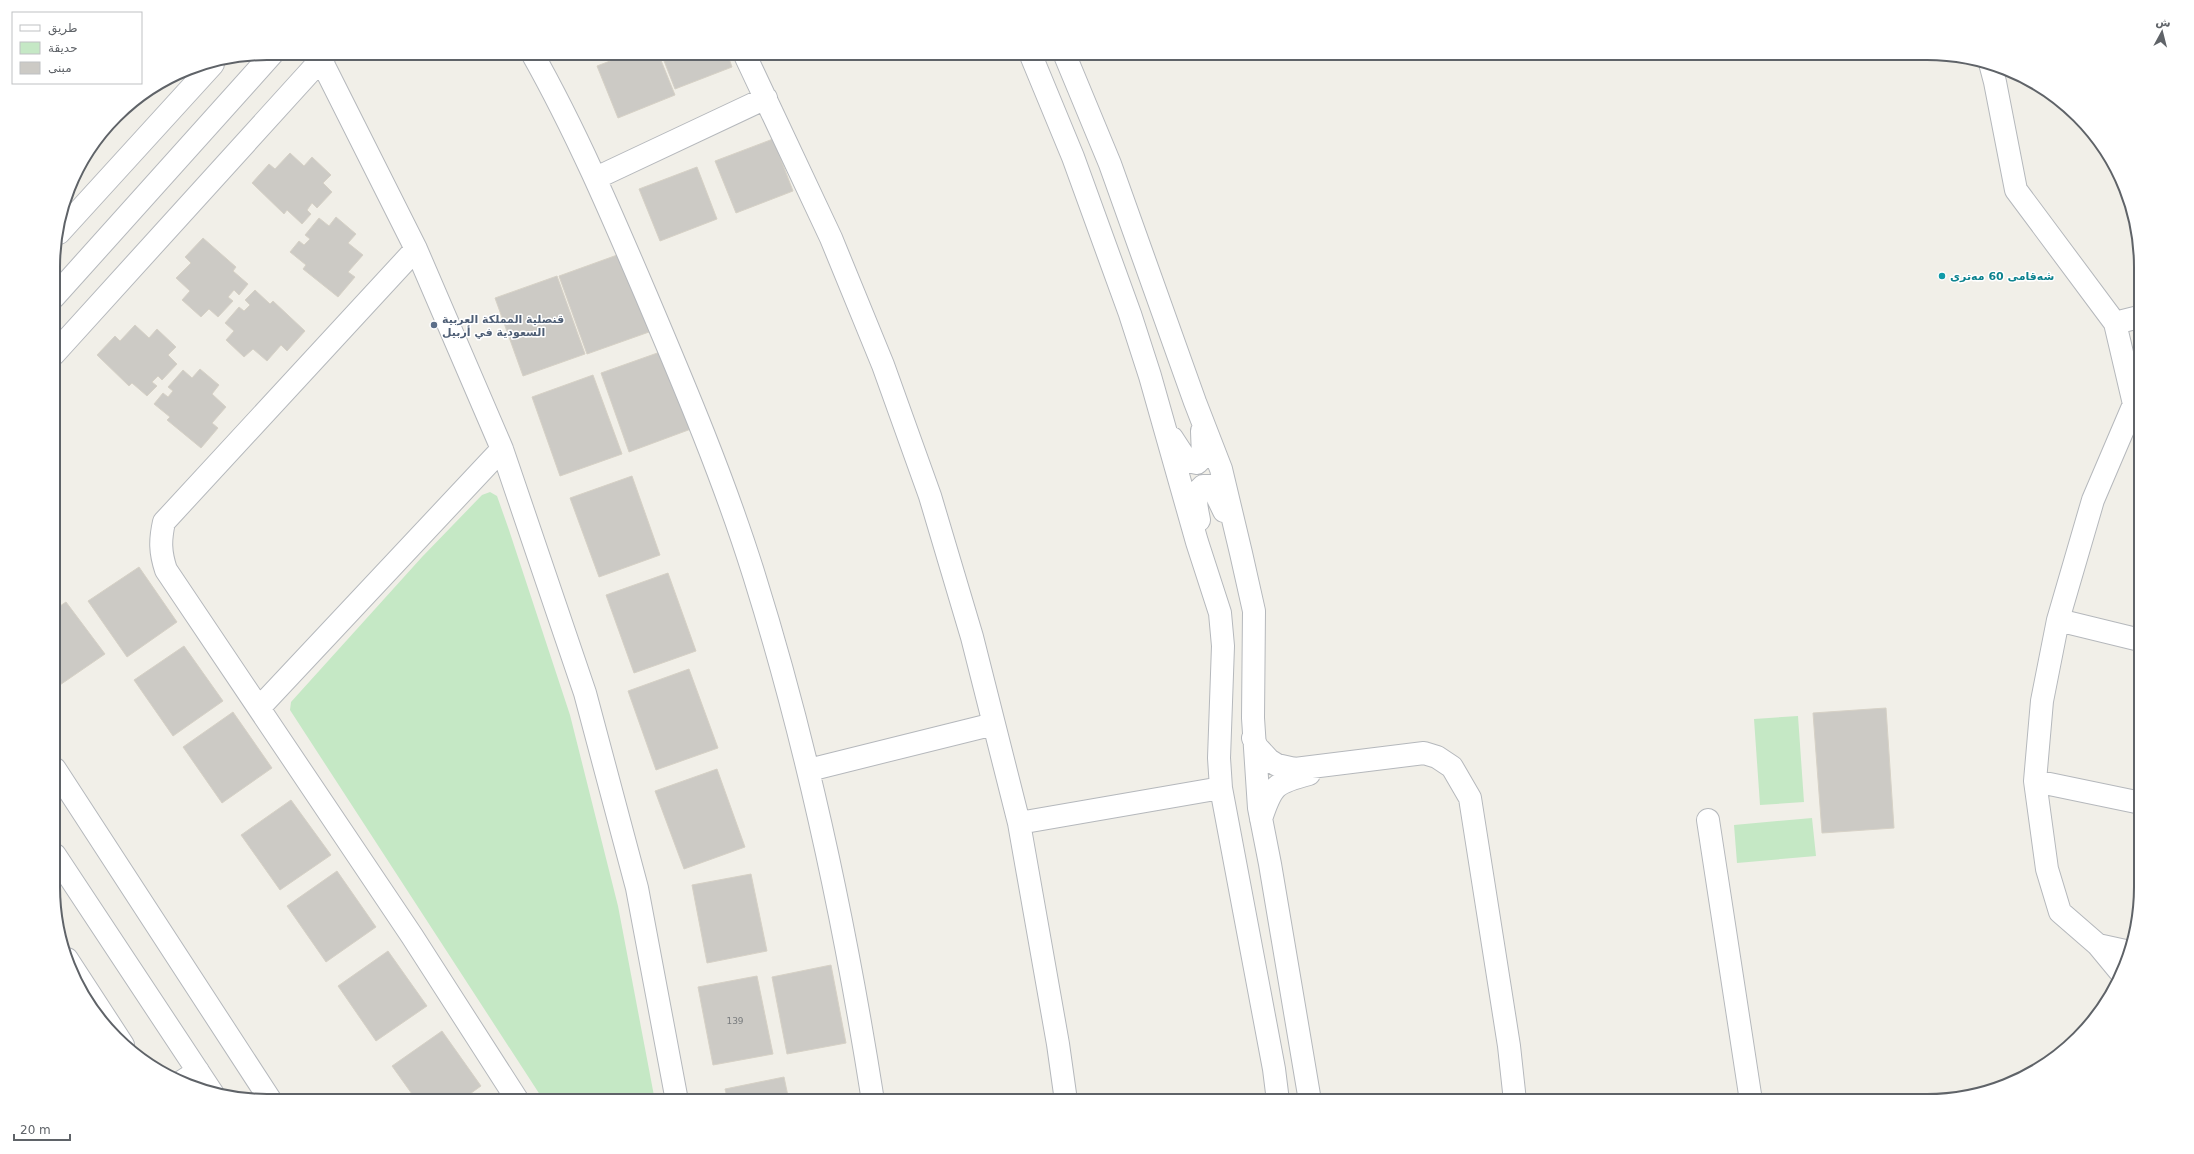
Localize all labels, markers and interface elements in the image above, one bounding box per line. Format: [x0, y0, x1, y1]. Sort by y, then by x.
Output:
legend [12, 12, 142, 84]
north arrow [2142, 12, 2182, 52]
text: ش [2155, 15, 2171, 30]
text: طريق [48, 21, 78, 36]
text: حديقة [48, 41, 78, 55]
text: مبنى [48, 61, 72, 75]
place label: شەقامی 60 مەتری [1950, 270, 2054, 283]
marker: شەقامی 60 مەتری [1937, 271, 1947, 281]
place label: قنصلية المملكة العربية السعودية في أربيل [442, 313, 564, 339]
marker: قنصلية المملكة العربية السعودية في أربيل [429, 320, 439, 330]
house number: 139 [726, 1016, 744, 1026]
scale bar [14, 1116, 70, 1142]
text: 20 m [20, 1123, 51, 1137]

